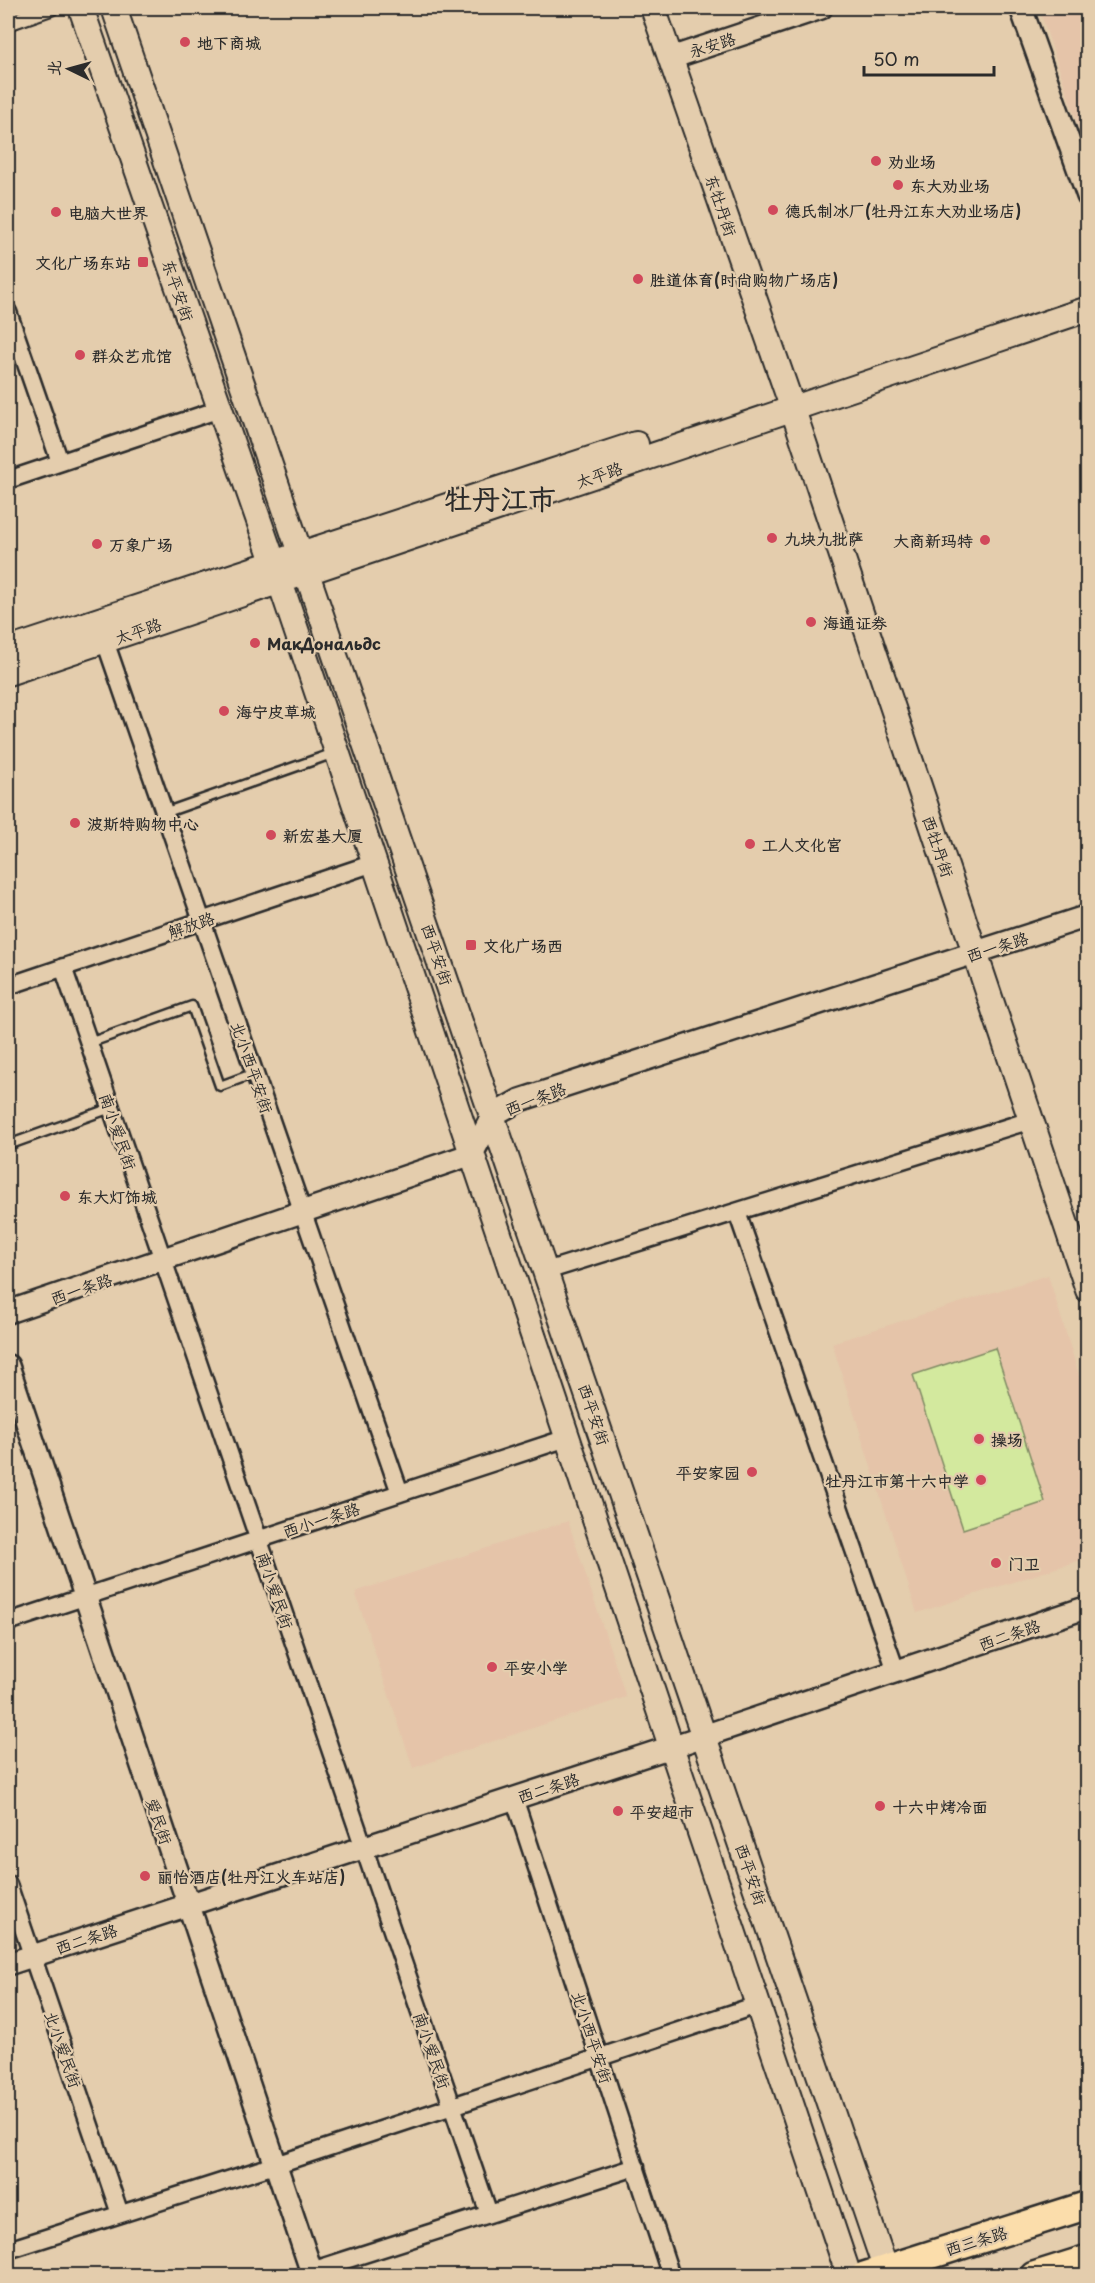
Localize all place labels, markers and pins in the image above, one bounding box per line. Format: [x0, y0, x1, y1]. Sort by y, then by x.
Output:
place label: 地下商城 [197, 30, 261, 54]
marker: 地下商城 [178, 35, 192, 49]
place label: 劝业场 [888, 149, 936, 173]
marker: 劝业场 [869, 154, 883, 168]
place label: 东大劝业场 [910, 173, 990, 197]
marker: 东大劝业场 [891, 178, 905, 192]
place label: 德氏制冰厂(牡丹江东大劝业场店) [785, 198, 1021, 222]
place label: 电脑大世界 [68, 200, 148, 224]
marker: 德氏制冰厂(牡丹江东大劝业场店) [766, 203, 780, 217]
marker: 电脑大世界 [49, 205, 63, 219]
place label: 文化广场东站 [35, 250, 131, 274]
marker: 文化广场东站 [136, 255, 150, 269]
place label: 胜道体育(时尚购物广场店) [650, 267, 838, 291]
marker: 胜道体育(时尚购物广场店) [631, 272, 645, 286]
place label: 群众艺术馆 [92, 343, 172, 367]
marker: 群众艺术馆 [73, 348, 87, 362]
place label: 九块九批萨 [784, 526, 864, 550]
place label: 大商新玛特 [893, 528, 973, 552]
marker: 九块九批萨 [765, 531, 779, 545]
place label: 万象广场 [109, 532, 173, 556]
marker: 大商新玛特 [978, 533, 992, 547]
marker: 万象广场 [90, 537, 104, 551]
place label: 海通证券 [823, 610, 887, 634]
marker: 海通证券 [804, 615, 818, 629]
place label: МакДональдс [267, 631, 381, 655]
marker: МакДональдс [248, 636, 262, 650]
place label: 海宁皮草城 [236, 699, 316, 723]
marker: 海宁皮草城 [217, 704, 231, 718]
place label: 波斯特购物中心 [87, 811, 199, 835]
marker: 波斯特购物中心 [68, 816, 82, 830]
place label: 新宏基大厦 [283, 823, 363, 847]
marker: 新宏基大厦 [264, 828, 278, 842]
place label: 工人文化宫 [762, 832, 842, 856]
marker: 工人文化宫 [743, 837, 757, 851]
place label: 文化广场西 [483, 933, 563, 957]
marker: 文化广场西 [464, 938, 478, 952]
place label: 东大灯饰城 [77, 1184, 157, 1208]
marker: 东大灯饰城 [58, 1189, 72, 1203]
place label: 操场 [991, 1427, 1023, 1451]
marker: 操场 [972, 1432, 986, 1446]
place label: 平安家园 [676, 1460, 740, 1484]
marker: 平安家园 [745, 1465, 759, 1479]
place label: 牡丹江市第十六中学 [825, 1468, 969, 1492]
marker: 牡丹江市第十六中学 [974, 1473, 988, 1487]
place label: 门卫 [1008, 1551, 1040, 1575]
marker: 门卫 [989, 1556, 1003, 1570]
place label: 平安小学 [504, 1655, 568, 1679]
marker: 平安小学 [485, 1660, 499, 1674]
place label: 十六中烤冷面 [892, 1794, 988, 1818]
place label: 平安超市 [630, 1799, 694, 1823]
marker: 十六中烤冷面 [873, 1799, 887, 1813]
marker: 平安超市 [611, 1804, 625, 1818]
place label: 丽怡酒店(牡丹江火车站店) [157, 1864, 345, 1888]
marker: 丽怡酒店(牡丹江火车站店) [138, 1869, 152, 1883]

